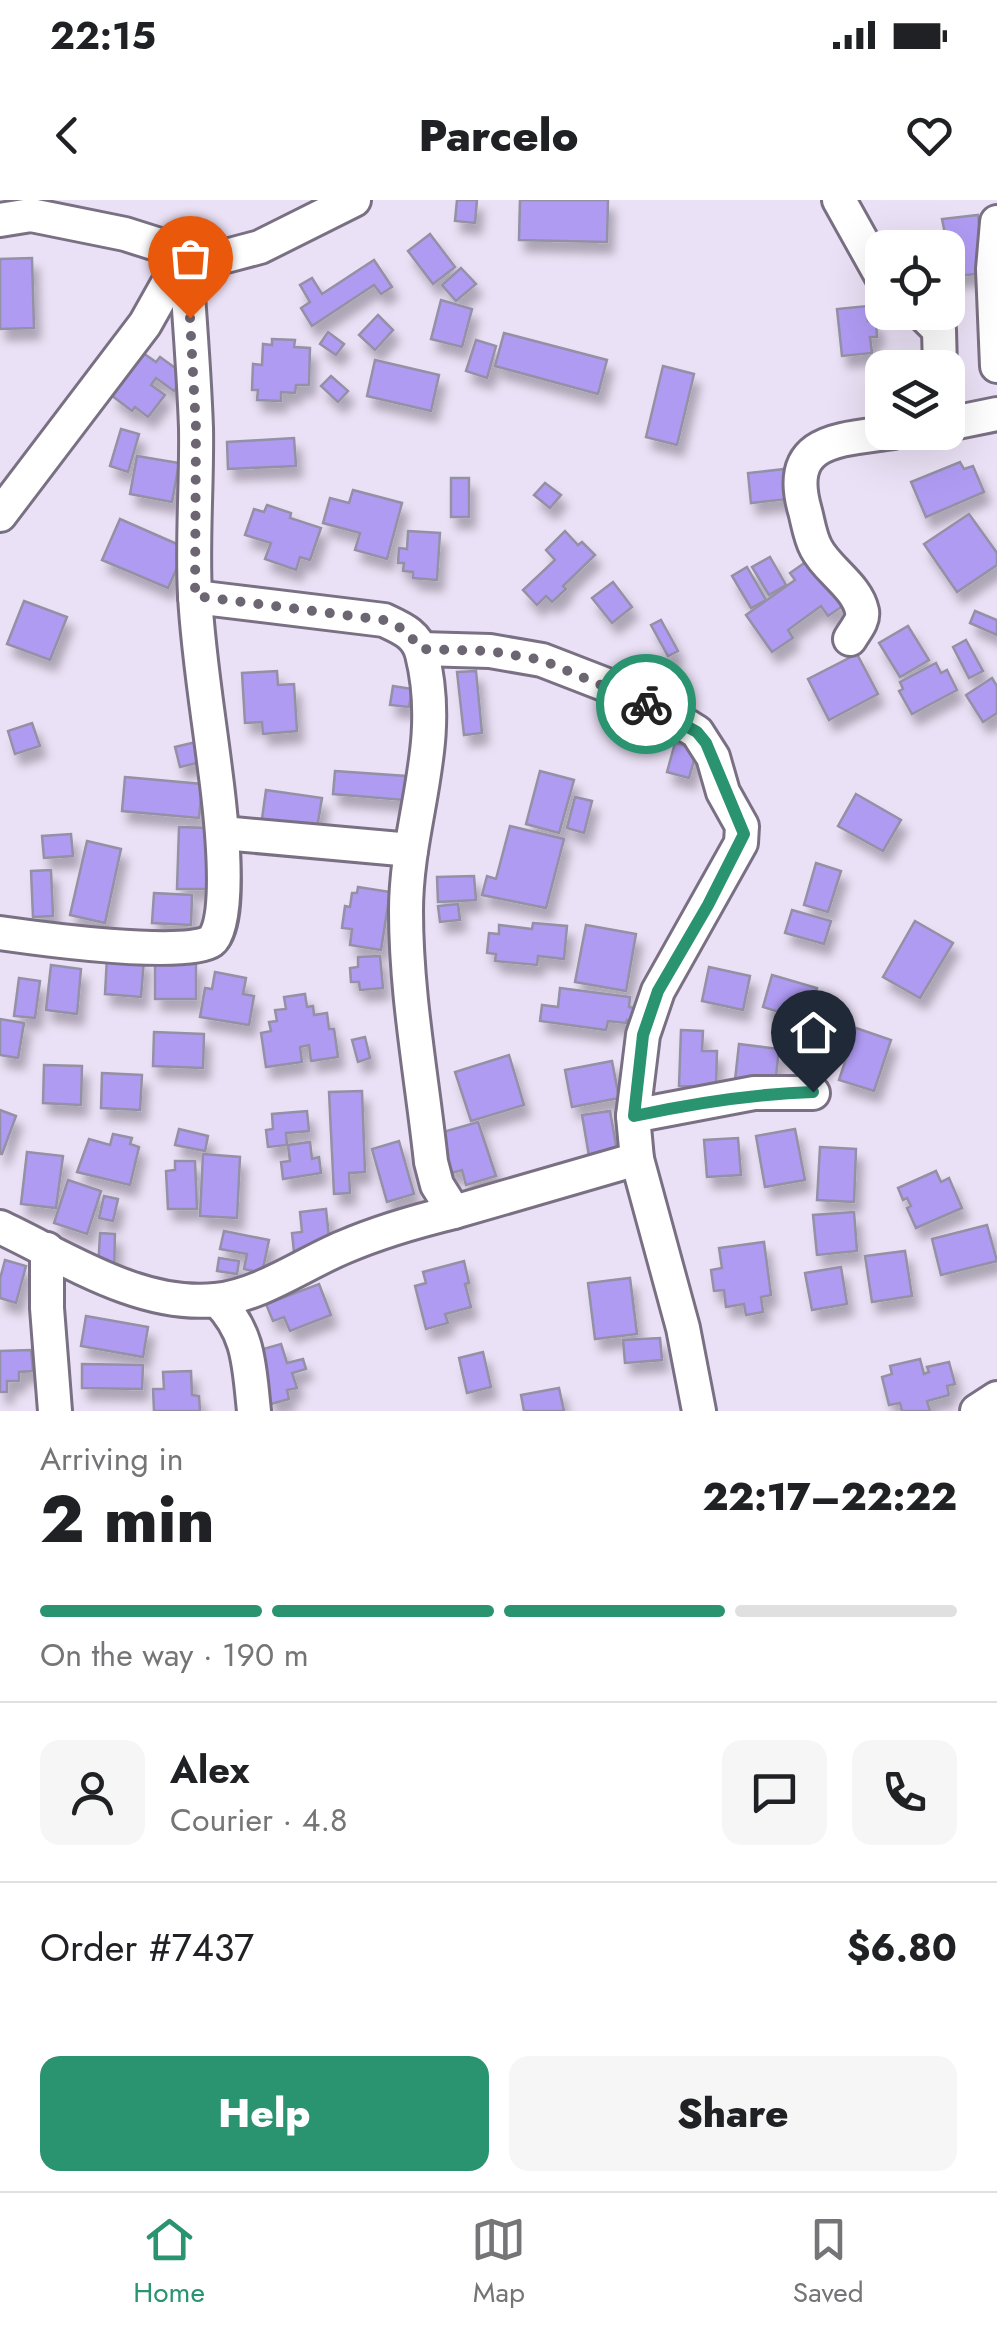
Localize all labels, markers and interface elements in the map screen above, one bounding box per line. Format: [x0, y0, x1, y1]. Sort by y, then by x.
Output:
text: 22:15 [50, 8, 156, 63]
text: Parcelo [418, 103, 579, 168]
icon: back [40, 108, 95, 163]
icon: heart [902, 108, 957, 163]
pin [148, 216, 233, 319]
map controls [865, 230, 965, 450]
button: locate [865, 230, 965, 330]
icon: bag [163, 231, 218, 286]
button: layers [865, 350, 965, 450]
courier [596, 654, 696, 754]
icon: bike [619, 677, 674, 732]
pin [771, 990, 856, 1093]
icon: home [786, 1005, 841, 1060]
text: Arriving in [40, 1436, 184, 1482]
text: 22:17–22:22 [702, 1469, 957, 1524]
text: 2 min [40, 1472, 215, 1566]
text: On the way · 190 m [40, 1632, 309, 1678]
button: person [40, 1740, 145, 1845]
button: chat [722, 1740, 827, 1845]
button: phone [852, 1740, 957, 1845]
text: Alex [170, 1742, 250, 1797]
text: Courier · 4.8 [170, 1797, 347, 1843]
text: Order #7437 [40, 1920, 254, 1975]
text: $6.80 [847, 1920, 957, 1975]
button: Help [40, 2056, 489, 2171]
button: Share [509, 2056, 957, 2171]
tab: Home [133, 2212, 205, 2313]
tab: Map [471, 2212, 526, 2313]
tab: Saved [793, 2212, 864, 2313]

